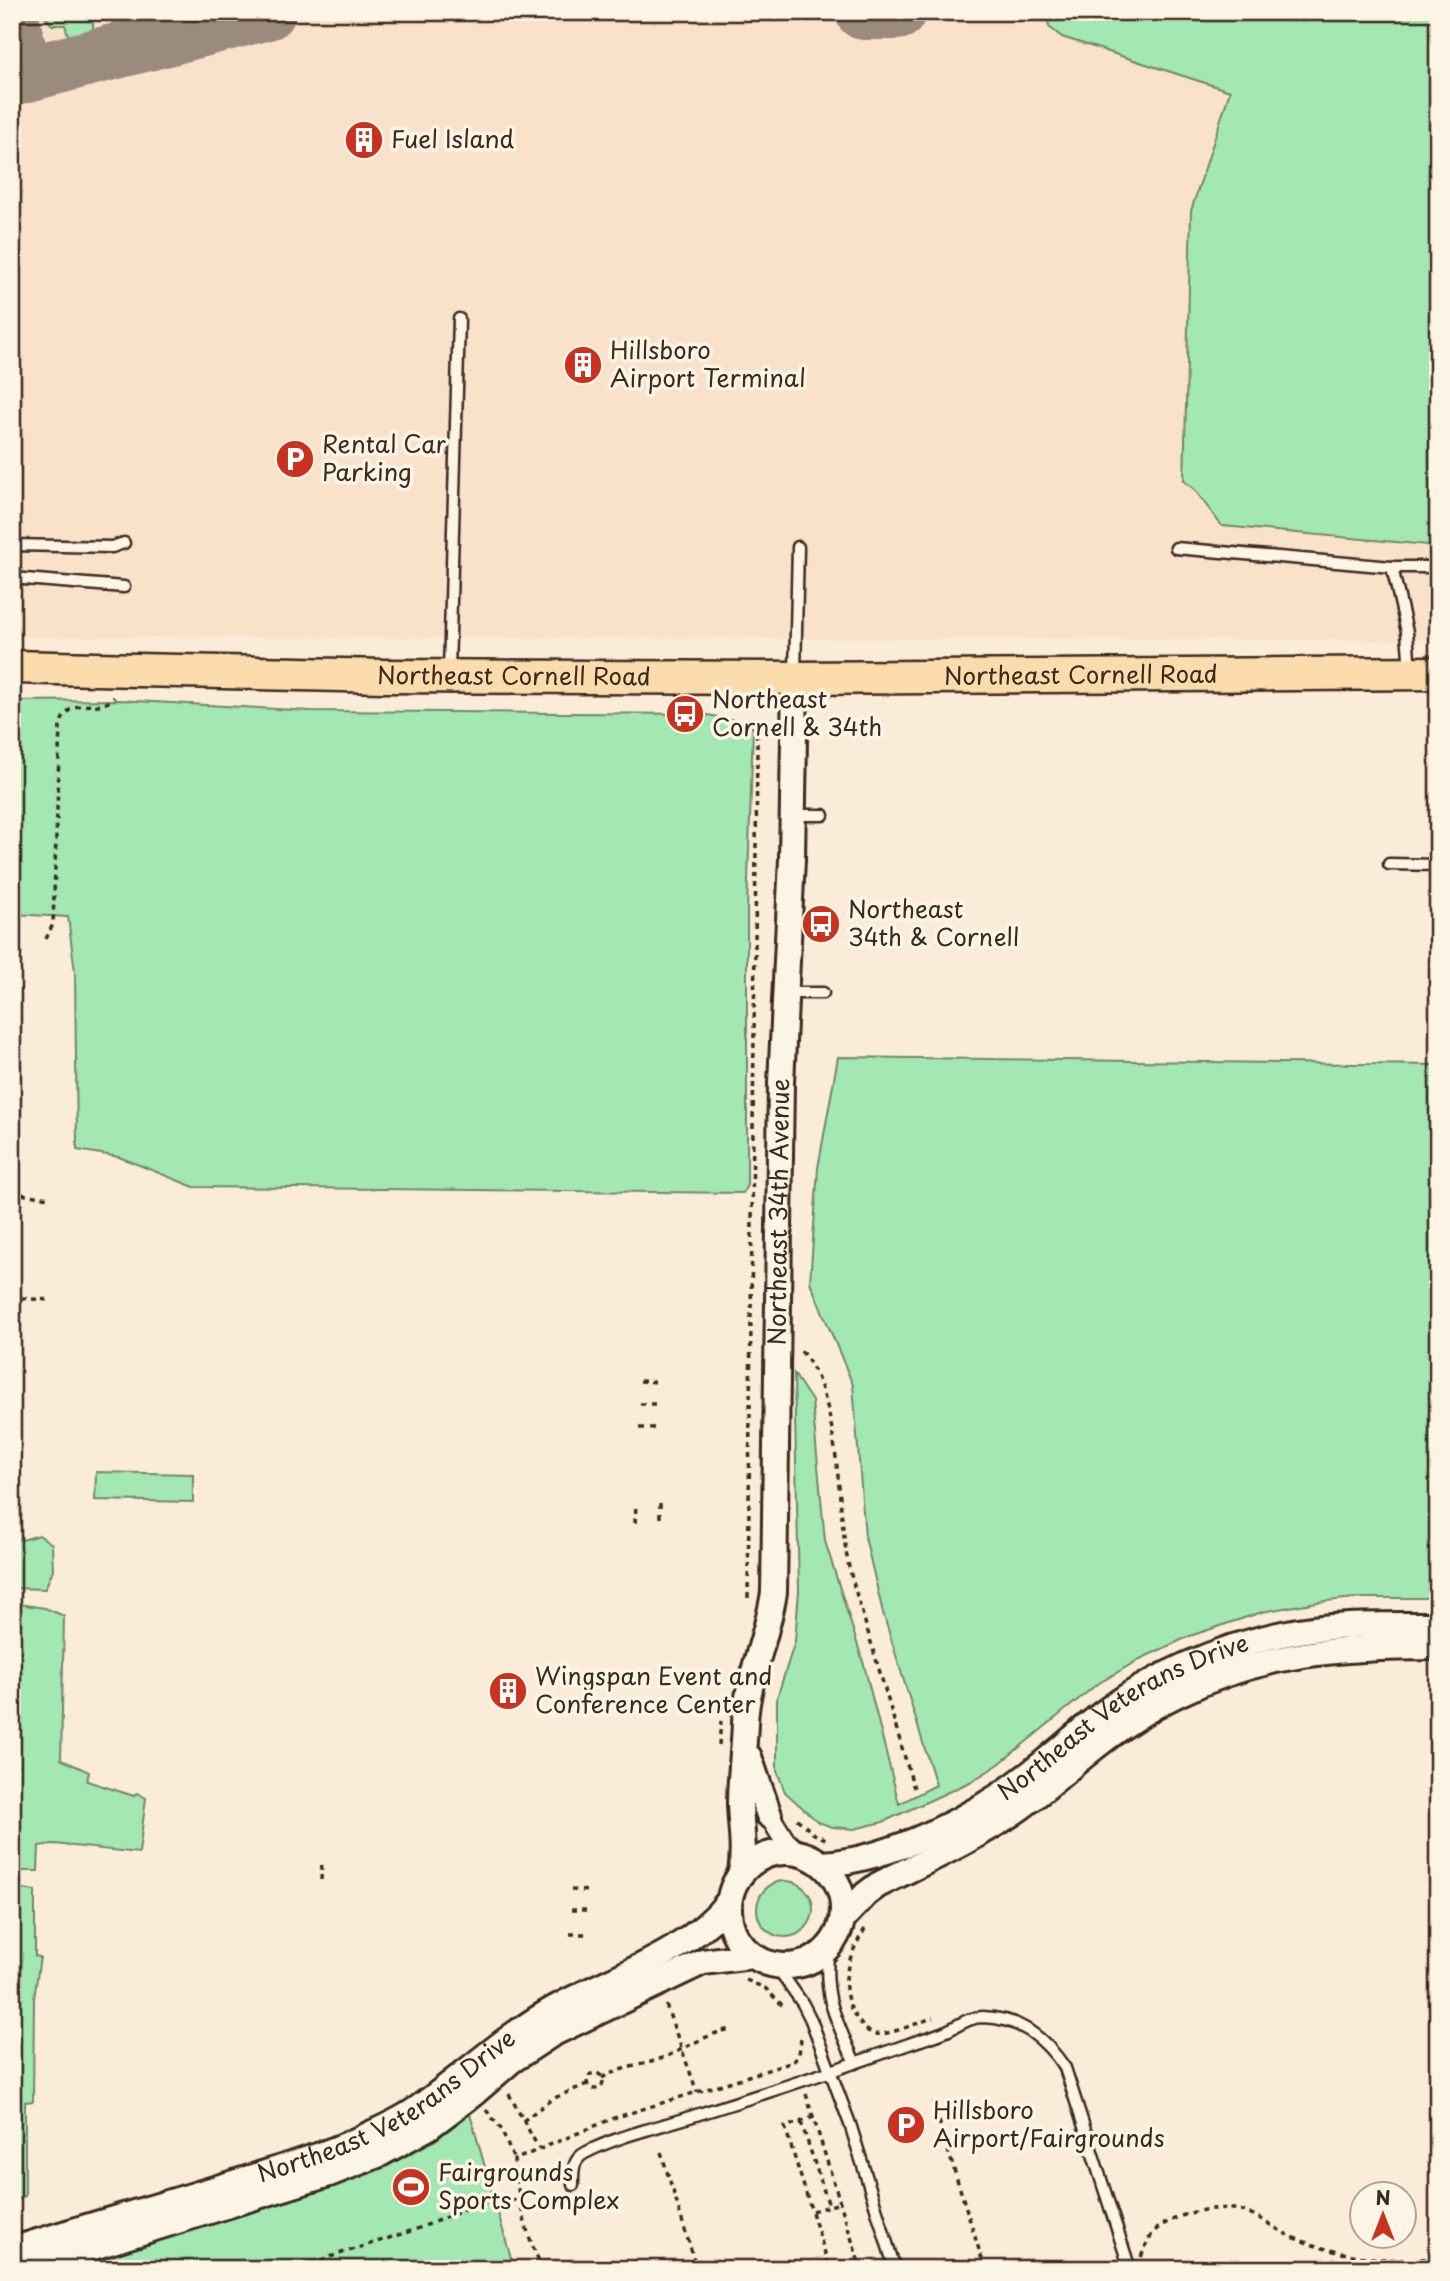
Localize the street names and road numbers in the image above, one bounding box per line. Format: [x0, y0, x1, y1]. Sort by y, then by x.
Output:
street label: Northeast Cornell Road [944, 655, 1218, 693]
street label: Northeast Cornell Road [377, 656, 651, 693]
street label: Northeast 34th Avenue [757, 1078, 797, 1345]
street label: Northeast Veterans Drive [989, 1623, 1253, 1808]
street label: Northeast Veterans Drive [252, 2019, 522, 2190]

